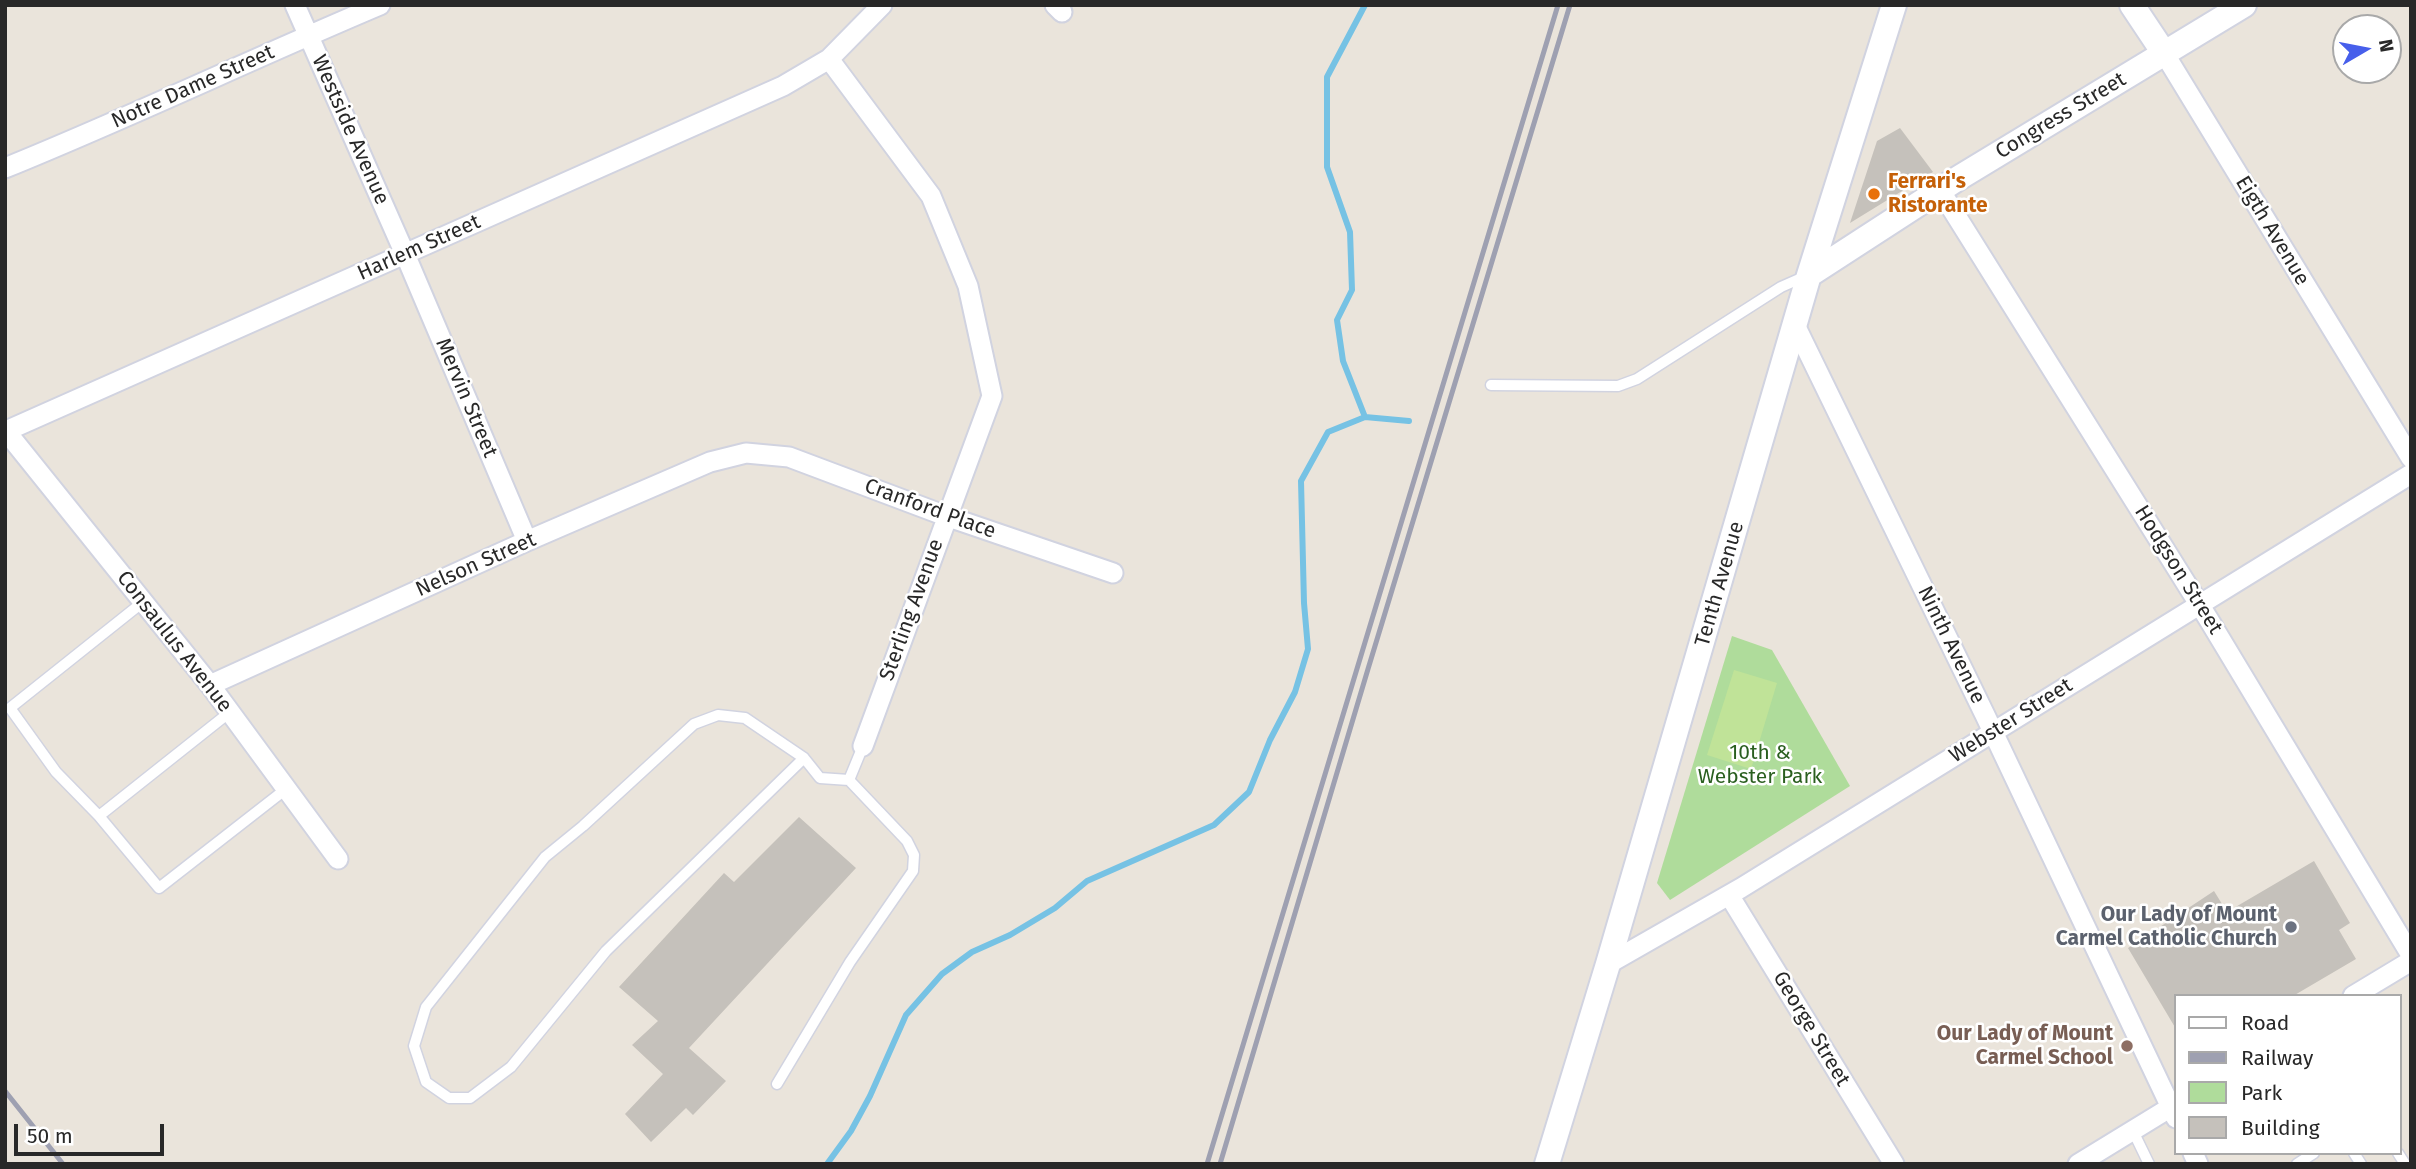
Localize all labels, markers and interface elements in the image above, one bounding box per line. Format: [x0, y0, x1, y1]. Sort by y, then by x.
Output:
north arrow [2332, 14, 2402, 84]
text: N [2374, 37, 2399, 54]
street label: Notre Dame Street [108, 40, 278, 134]
street label: Westside Avenue [306, 51, 394, 209]
street label: Congress Street [1991, 67, 2131, 165]
place label: Ferrari's Ristorante [1888, 169, 1988, 219]
street label: Eigth Avenue [2229, 172, 2315, 290]
marker: Ferrari's Ristorante [1866, 186, 1882, 202]
street label: Harlem Street [354, 210, 484, 286]
street label: Mervin Street [430, 335, 502, 461]
street label: Cranford Place [861, 474, 999, 544]
street label: Hodgson Street [2128, 501, 2228, 639]
street label: Tenth Avenue [1690, 519, 1750, 649]
street label: Nelson Street [412, 527, 540, 603]
street label: Sterling Avenue [875, 536, 949, 684]
street label: Consaulus Avenue [111, 566, 237, 718]
street label: Ninth Avenue [1912, 582, 1990, 708]
street label: Webster Street [1945, 673, 2077, 769]
park label: 10th & Webster Park [1698, 740, 1822, 790]
place label: Our Lady of Mount Carmel Catholic Church [2056, 902, 2277, 952]
marker: Our Lady of Mount Carmel Catholic Church [2283, 919, 2299, 935]
street label: George Street [1767, 967, 1855, 1091]
legend [2174, 994, 2402, 1155]
text: Road [2241, 1010, 2289, 1036]
place label: Our Lady of Mount Carmel School [1937, 1021, 2113, 1071]
marker: Our Lady of Mount Carmel School [2119, 1038, 2135, 1054]
text: Railway [2241, 1045, 2313, 1071]
text: Park [2241, 1080, 2282, 1106]
scale bar [18, 1110, 168, 1154]
text: Building [2241, 1115, 2320, 1141]
text: 50 m [27, 1123, 73, 1149]

